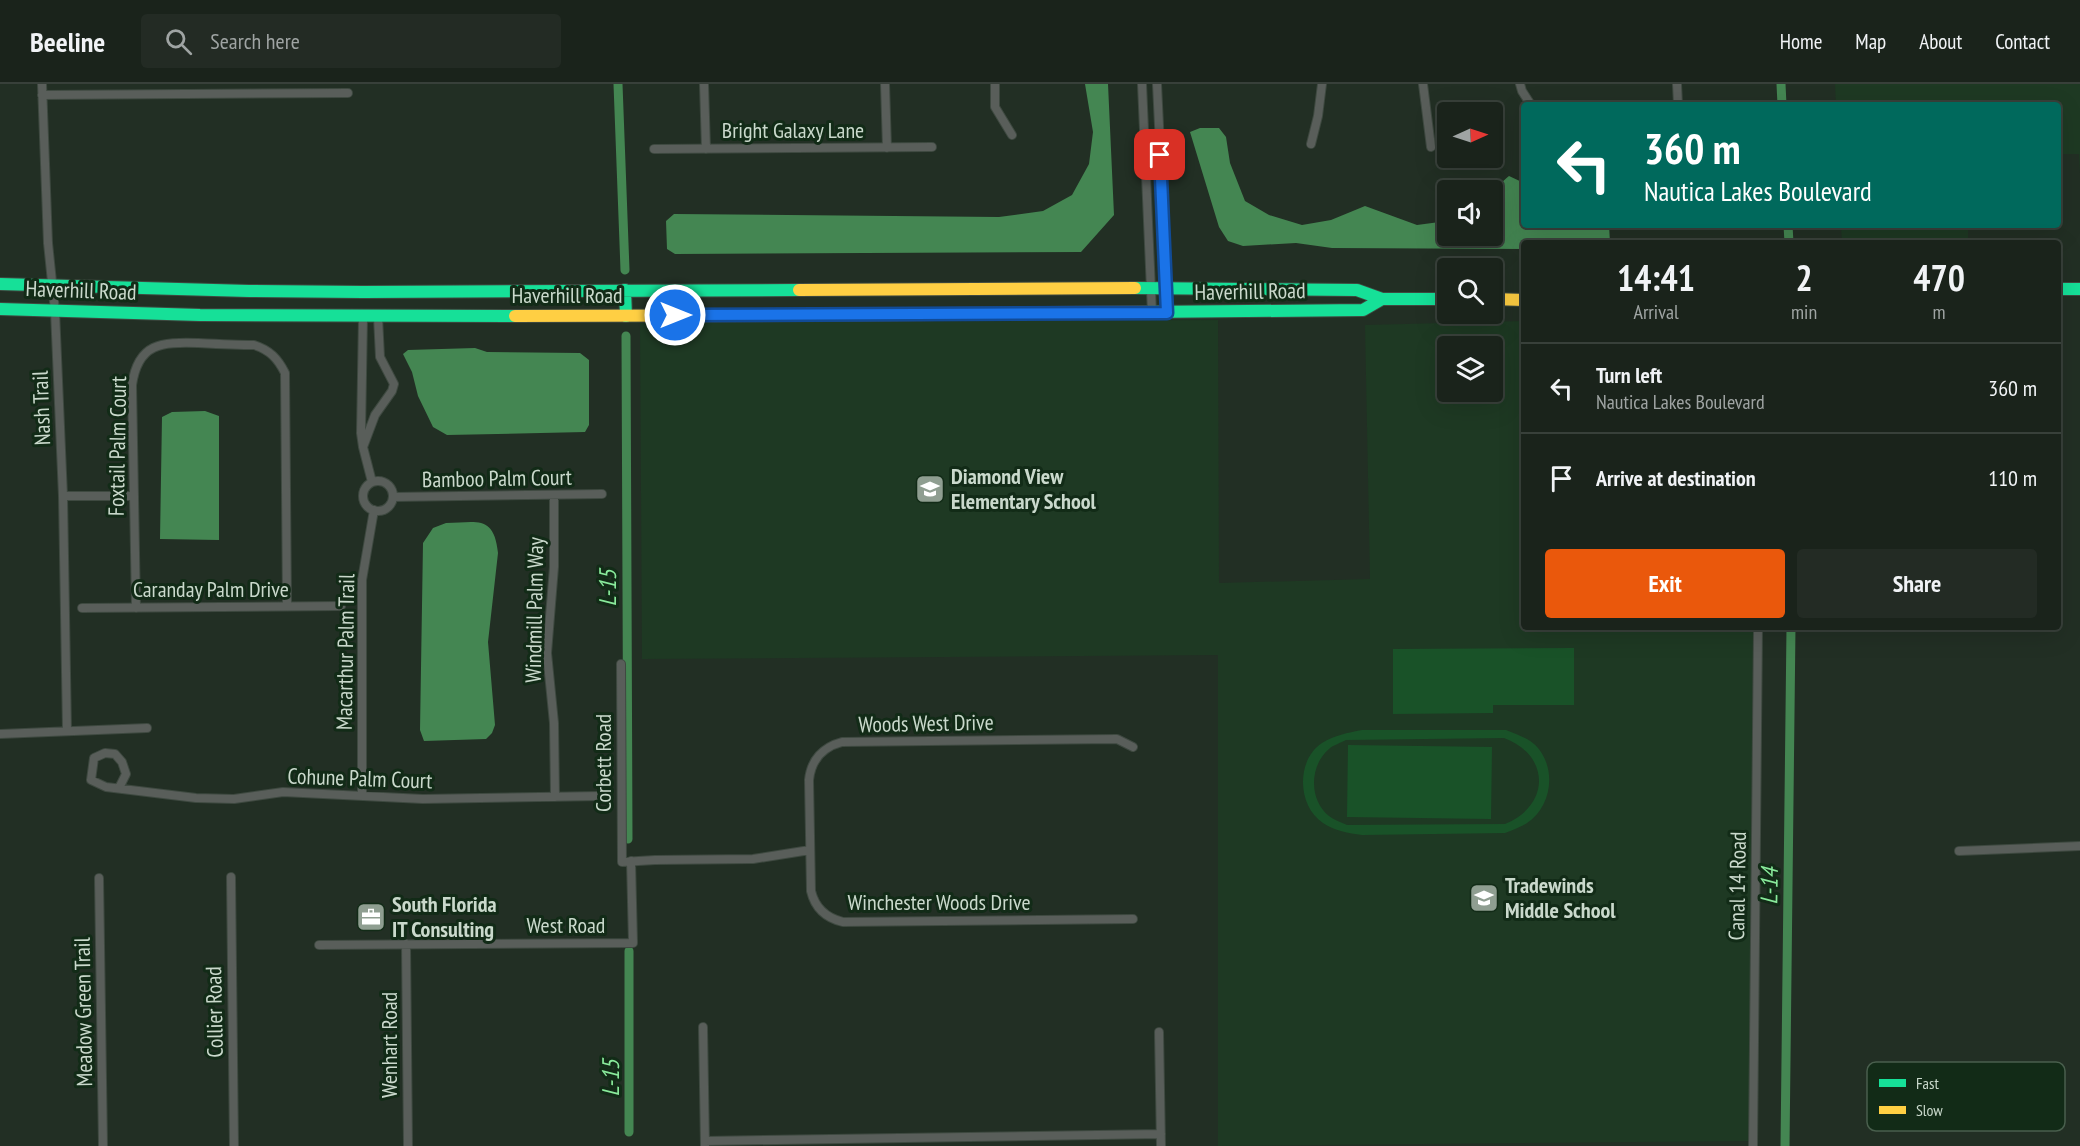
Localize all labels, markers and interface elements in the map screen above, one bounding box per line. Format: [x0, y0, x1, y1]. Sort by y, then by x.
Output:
search box [141, 14, 561, 68]
text: Beeline [30, 23, 105, 60]
icon: search [162, 25, 195, 58]
text: Search here [210, 27, 300, 55]
text: Home [1780, 28, 1822, 55]
text: Map [1855, 28, 1886, 55]
text: About [1919, 28, 1962, 55]
text: Contact [1995, 28, 2050, 55]
north arrow [1437, 102, 1503, 168]
map controls [1437, 102, 1503, 402]
street label: Bright Galaxy Lane [722, 116, 864, 144]
text: 360 m [1644, 121, 1741, 176]
icon: left [1545, 126, 1623, 204]
pin [1134, 129, 1185, 180]
icon: arrive [1143, 138, 1176, 171]
text: Nautica Lakes Boulevard [1644, 174, 1872, 208]
button: sound [1437, 180, 1503, 246]
text: 14:41 [1617, 254, 1695, 301]
text: 2 [1795, 254, 1813, 301]
text: 470 [1913, 254, 1965, 301]
button: search [1437, 258, 1503, 324]
street label: Haverhill Road [25, 274, 137, 306]
street label: Haverhill Road [1194, 276, 1306, 306]
street label: Haverhill Road [511, 281, 623, 309]
position arrow [643, 283, 707, 347]
text: Arrival [1633, 299, 1679, 325]
text: min [1791, 299, 1817, 325]
text: m [1933, 299, 1946, 325]
button: layers [1437, 336, 1503, 402]
text: Turn left [1596, 361, 1662, 389]
street label: Nash Trail [26, 369, 56, 446]
icon: left [1545, 372, 1578, 405]
text: 360 m [1988, 374, 2037, 402]
street label: Foxtail Palm Court [102, 376, 132, 516]
text: Nautica Lakes Boulevard [1596, 389, 1765, 415]
place label: Diamond View Elementary School [951, 462, 1097, 515]
icon: arrive [1545, 462, 1578, 495]
street label: Bamboo Palm Court [422, 463, 572, 493]
text: Arrive at destination [1596, 464, 1756, 492]
text: 110 m [1988, 464, 2037, 492]
school or university icon: Diamond View Elementary School [914, 473, 946, 505]
street label: Windmill Palm Way [519, 536, 549, 683]
button: Exit [1545, 549, 1785, 618]
button: Share [1797, 549, 2037, 618]
water label: L-15 [592, 567, 623, 607]
street label: Macarthur Palm Trail [330, 573, 360, 730]
street label: Caranday Palm Drive [133, 575, 289, 603]
street label: Woods West Drive [858, 708, 994, 738]
street label: Corbett Road [589, 714, 617, 812]
street label: Cohune Palm Court [287, 761, 433, 795]
street label: Canal 14 Road [1722, 831, 1752, 941]
water label: L-14 [1753, 865, 1785, 905]
place label: Tradewinds Middle School [1505, 871, 1616, 924]
school or university icon: Tradewinds Middle School [1468, 882, 1500, 914]
street label: Winchester Woods Drive [847, 888, 1031, 916]
place label: South Florida IT Consulting [392, 890, 497, 943]
office icon: South Florida IT Consulting [355, 901, 387, 933]
street label: West Road [527, 911, 605, 939]
street label: Meadow Green Trail [68, 936, 98, 1087]
street label: Collier Road [199, 966, 229, 1058]
street label: Wenhart Road [375, 992, 403, 1098]
water label: L-15 [595, 1057, 626, 1097]
legend [1867, 1062, 2065, 1131]
text: Fast [1916, 1073, 1939, 1093]
text: Slow [1916, 1100, 1943, 1120]

